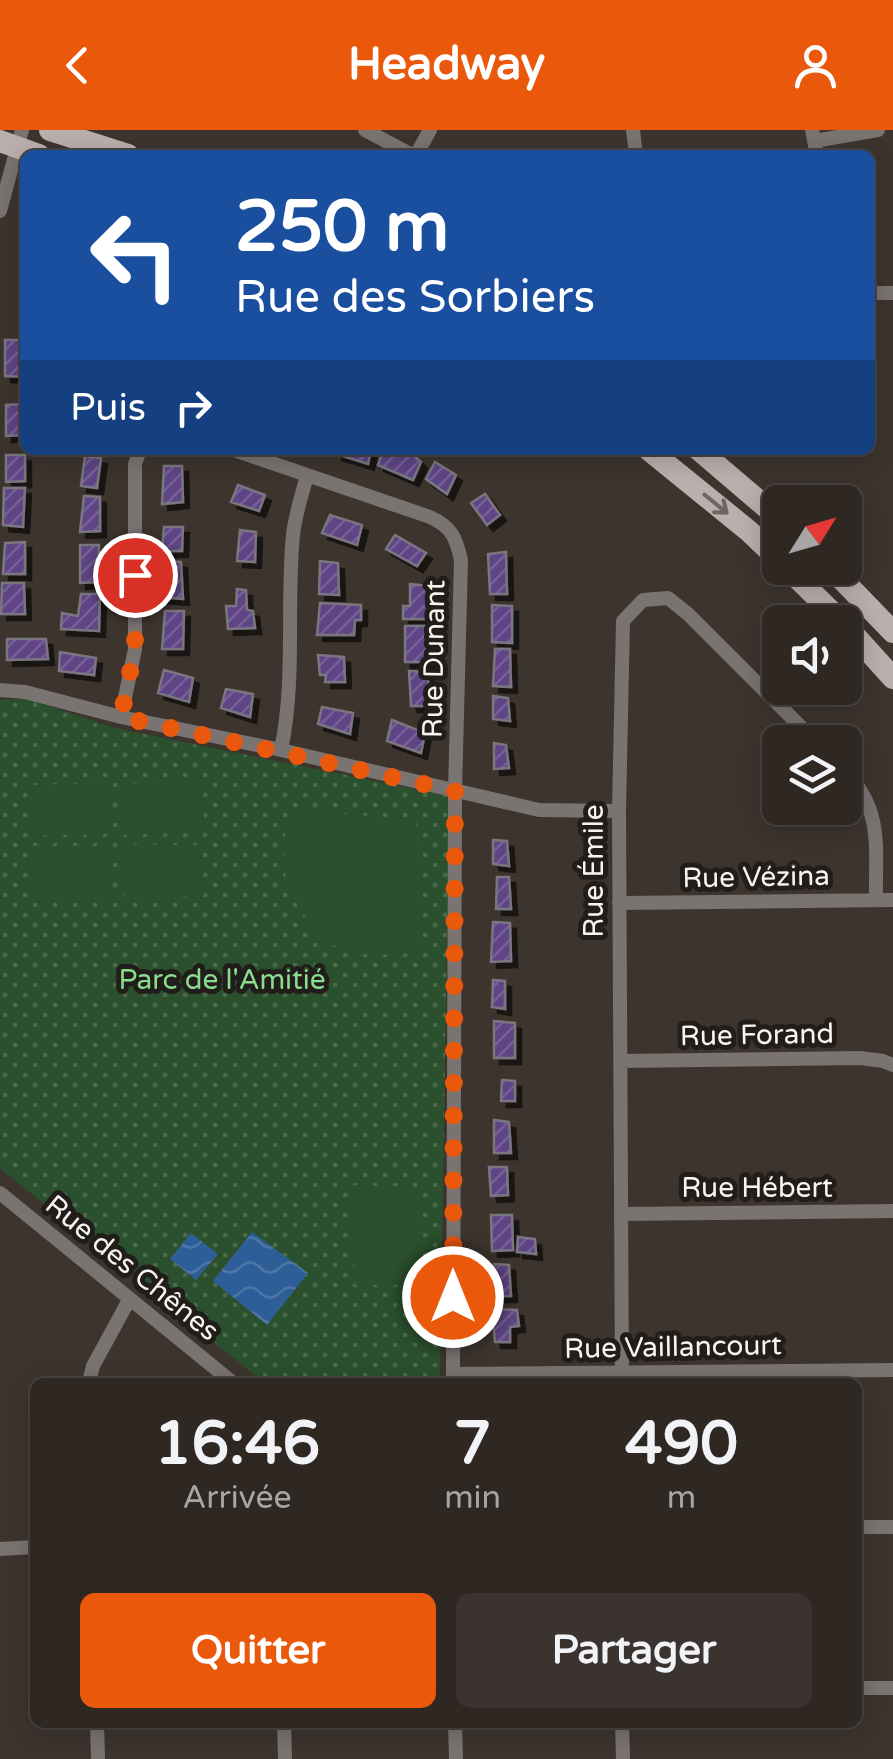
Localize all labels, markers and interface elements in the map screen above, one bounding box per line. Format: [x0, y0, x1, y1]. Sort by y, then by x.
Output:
icon: back [50, 38, 105, 93]
text: Headway [348, 38, 545, 92]
icon: person [788, 38, 843, 93]
text: 250 m [235, 186, 449, 270]
icon: left [70, 190, 200, 320]
text: Rue des Sorbiers [235, 271, 595, 325]
icon: right [166, 380, 221, 435]
text: Puis [70, 385, 146, 431]
north arrow [762, 485, 862, 585]
map controls [762, 485, 862, 825]
one-way arrow [702, 493, 728, 515]
pin [93, 533, 178, 618]
icon: arrive [108, 548, 163, 603]
street label: Rue Dunant [416, 579, 452, 738]
button: sound [762, 605, 862, 705]
button: layers [762, 725, 862, 825]
street label: Rue Émile [577, 804, 611, 938]
street label: Rue Vézina [682, 859, 830, 895]
park label: Parc de l'Amitié [118, 963, 326, 997]
street label: Rue Forand [680, 1017, 834, 1053]
street label: Rue Hébert [681, 1171, 833, 1205]
street label: Rue des Chênes [39, 1188, 225, 1348]
position arrow [401, 1245, 505, 1349]
street label: Rue Vaillancourt [564, 1328, 782, 1366]
text: 16:46 [154, 1408, 320, 1480]
text: 7 [454, 1408, 491, 1480]
text: 490 [625, 1408, 738, 1480]
text: Arrivée [183, 1479, 292, 1517]
text: min [444, 1479, 501, 1517]
text: m [667, 1479, 696, 1517]
button: Quitter [80, 1593, 436, 1708]
button: Partager [456, 1593, 812, 1708]

